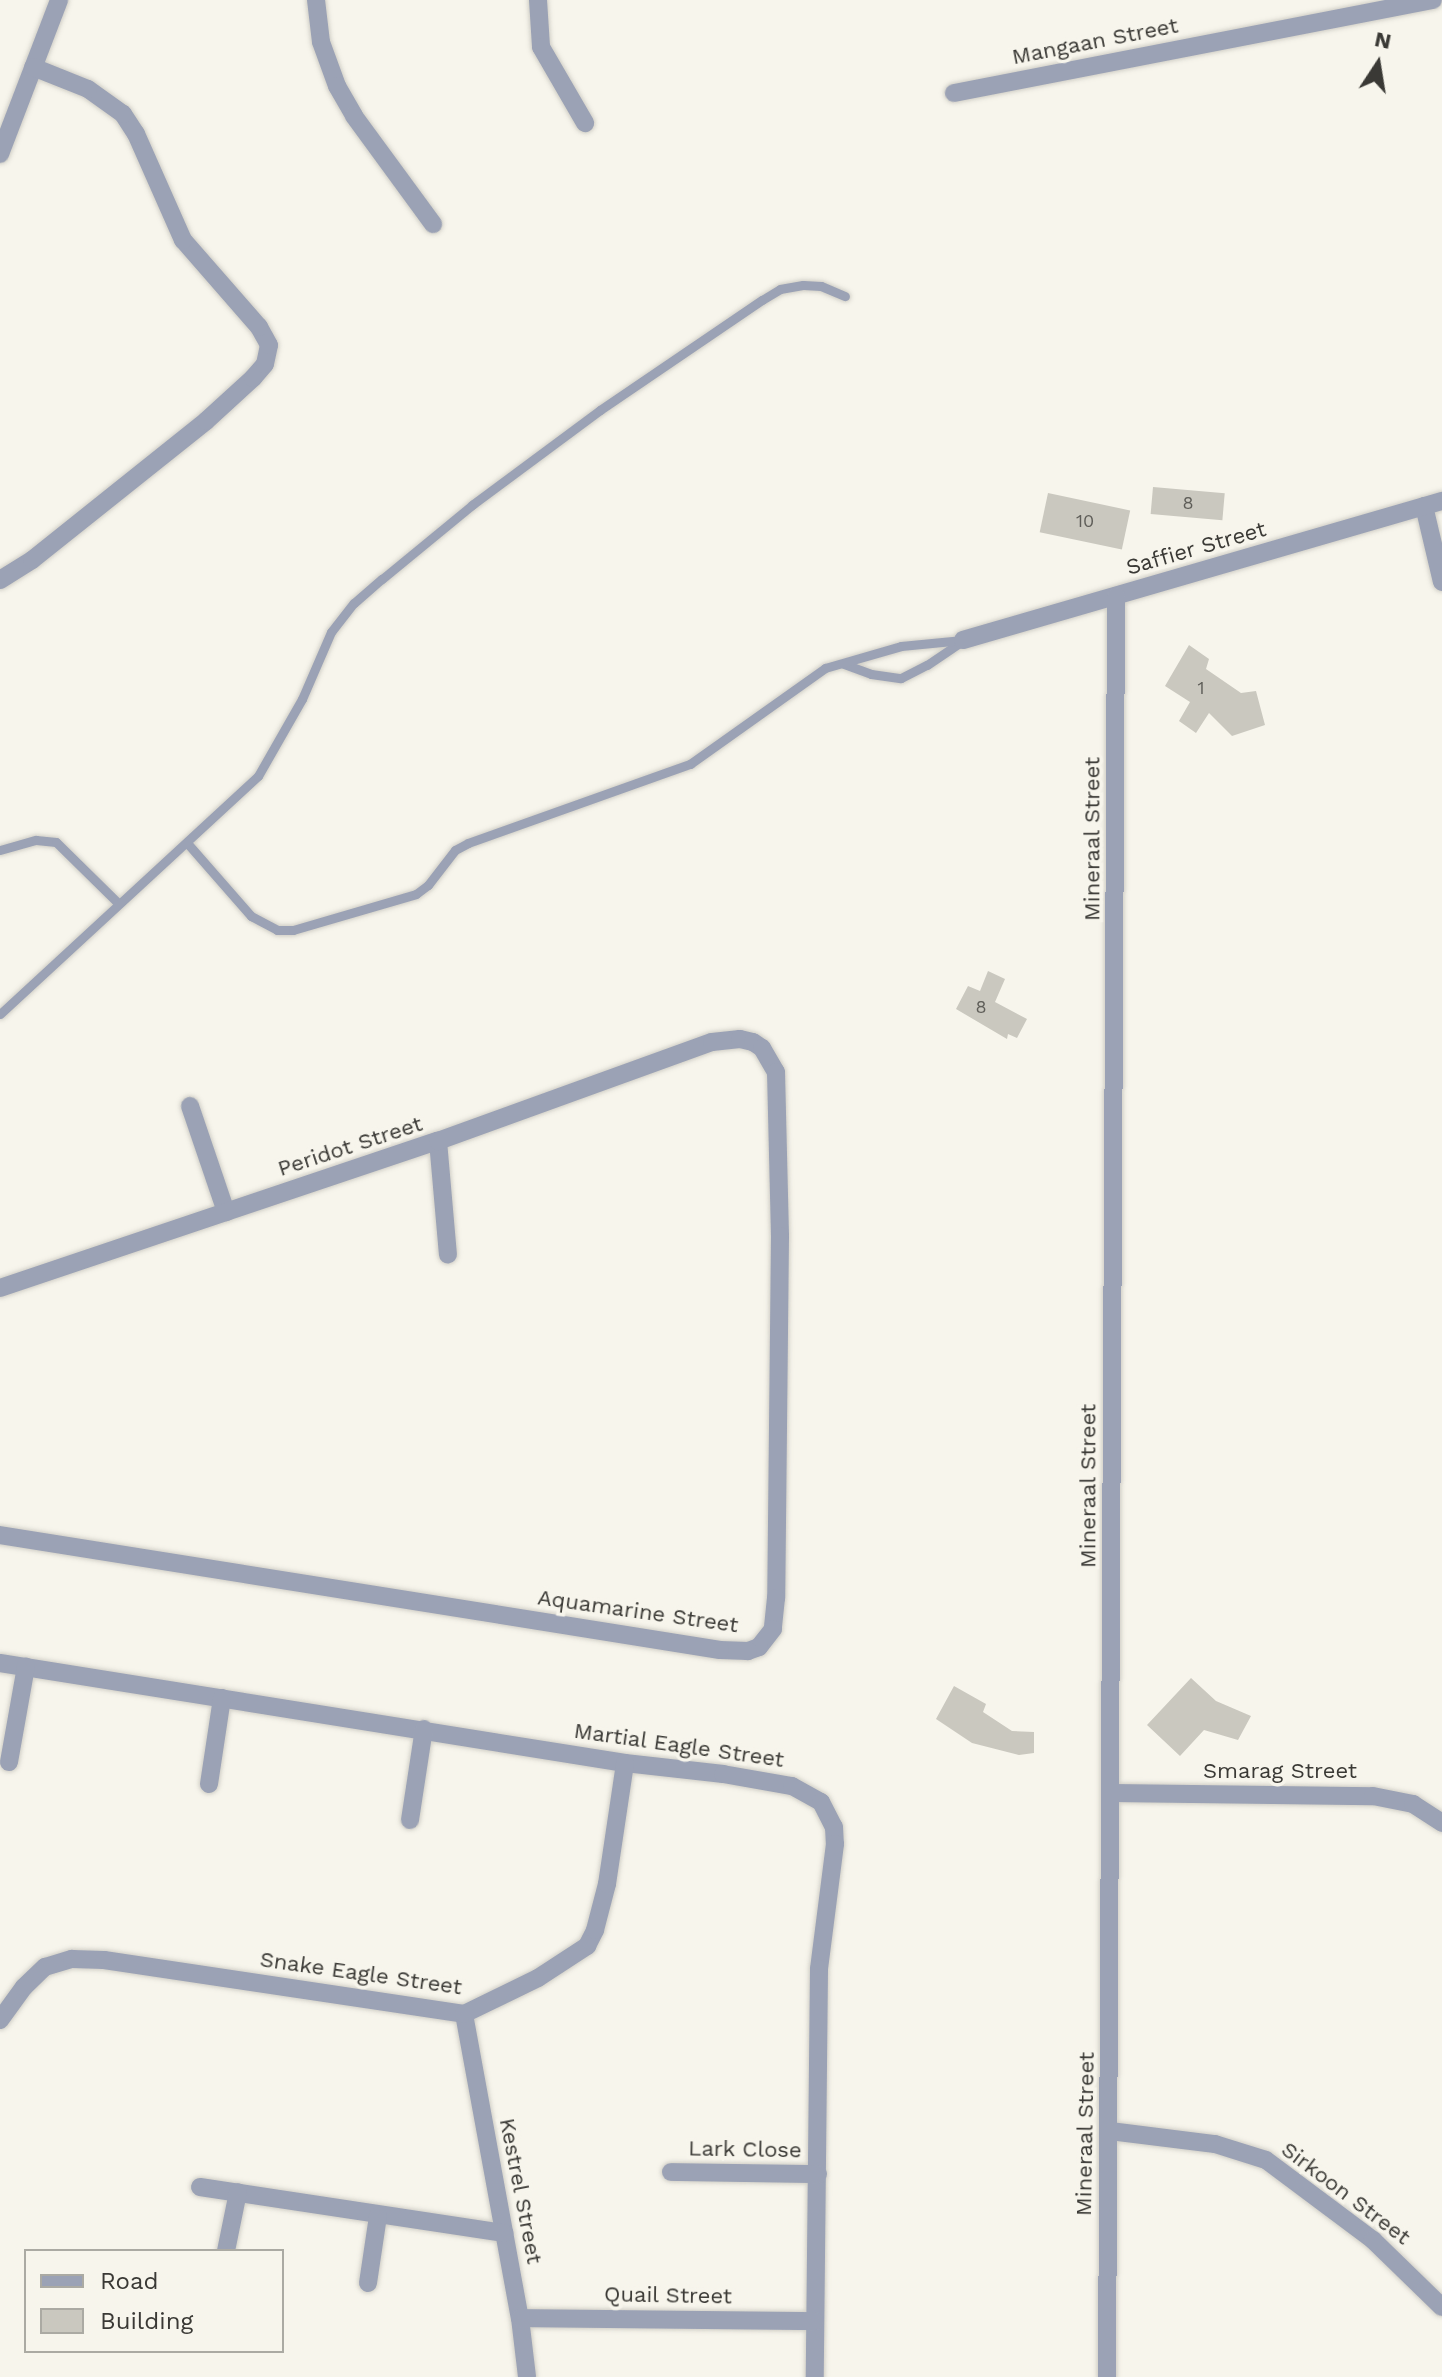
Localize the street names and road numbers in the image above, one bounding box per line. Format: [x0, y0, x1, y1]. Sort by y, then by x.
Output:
street label: Mangaan Street [1010, 12, 1180, 70]
street label: Saffier Street [1123, 515, 1269, 581]
street label: Mineraal Street [1079, 757, 1105, 921]
street label: Peridot Street [274, 1110, 426, 1182]
street label: Mineraal Street [1075, 1404, 1101, 1568]
street label: Aquamarine Street [536, 1584, 740, 1638]
street label: Martial Eagle Street [572, 1717, 786, 1773]
street label: Smarag Street [1203, 1758, 1357, 1784]
street label: Snake Eagle Street [258, 1946, 464, 2000]
street label: Mineraal Street [1070, 2051, 1100, 2217]
street label: Kestrel Street [494, 2115, 548, 2267]
street label: Lark Close [688, 2135, 802, 2163]
street label: Sirkoon Street [1276, 2136, 1416, 2250]
street label: Quail Street [603, 2281, 733, 2309]

